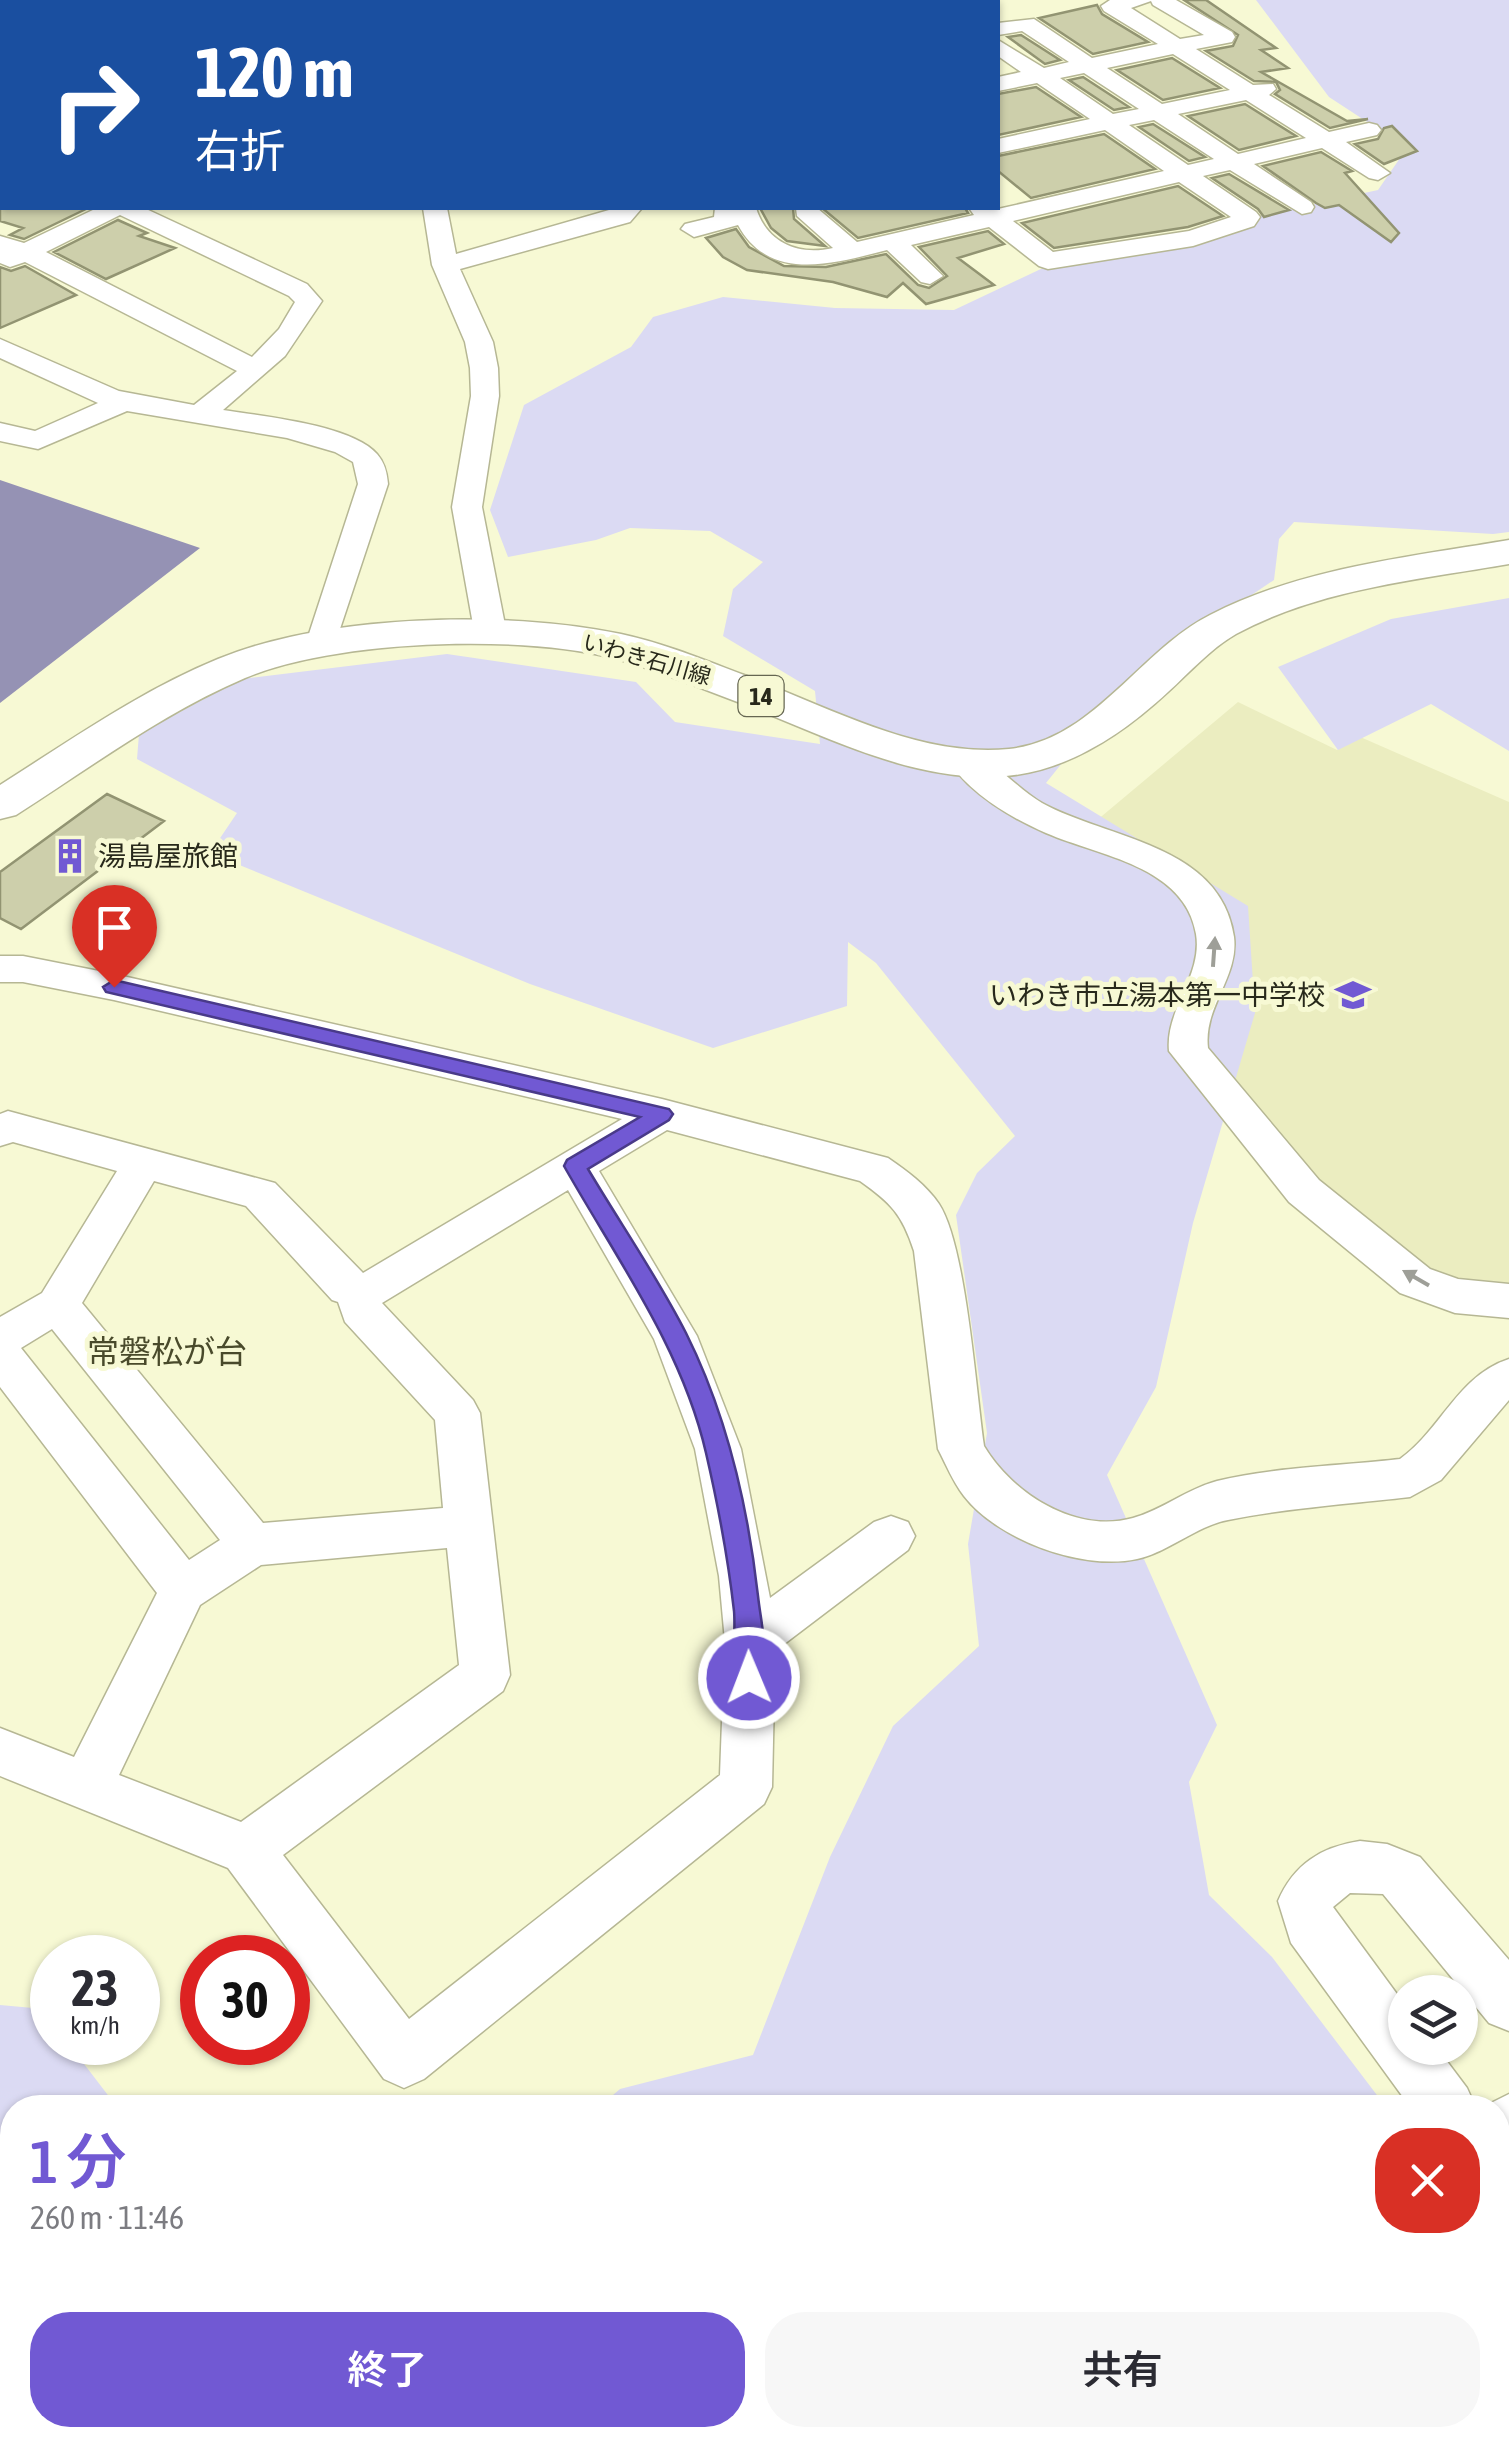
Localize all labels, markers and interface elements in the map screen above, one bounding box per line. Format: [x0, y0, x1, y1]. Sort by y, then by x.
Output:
text: 120 m [195, 32, 354, 112]
icon: right [30, 40, 160, 170]
text: 右折 [195, 125, 285, 177]
street label: いわき石川線 [580, 628, 714, 690]
road number: 14 [738, 676, 784, 716]
building icon: 湯島屋旅館 [51, 837, 89, 875]
place label: 湯島屋旅館 [98, 840, 238, 872]
pin [72, 885, 157, 988]
icon: arrive [87, 900, 142, 955]
one-way arrow [1206, 935, 1222, 967]
school or university icon: いわき市立湯本第一中学校 [1334, 976, 1372, 1014]
place label: いわき市立湯本第一中学校 [989, 979, 1325, 1011]
one-way arrow [1402, 1270, 1430, 1288]
district label: 常磐松が台 [87, 1333, 247, 1370]
position arrow [697, 1626, 801, 1730]
speed limit sign: 30 [180, 1935, 310, 2065]
text: 23 [71, 1959, 118, 2017]
map controls [1388, 1975, 1478, 2065]
button: layers [1388, 1975, 1478, 2065]
text: km/h [70, 2011, 120, 2039]
text: 1 分 [30, 2127, 126, 2196]
button: close [1375, 2128, 1480, 2233]
text: 260 m · 11:46 [30, 2199, 184, 2236]
button: 終了 [30, 2312, 745, 2427]
button: 共有 [765, 2312, 1480, 2427]

